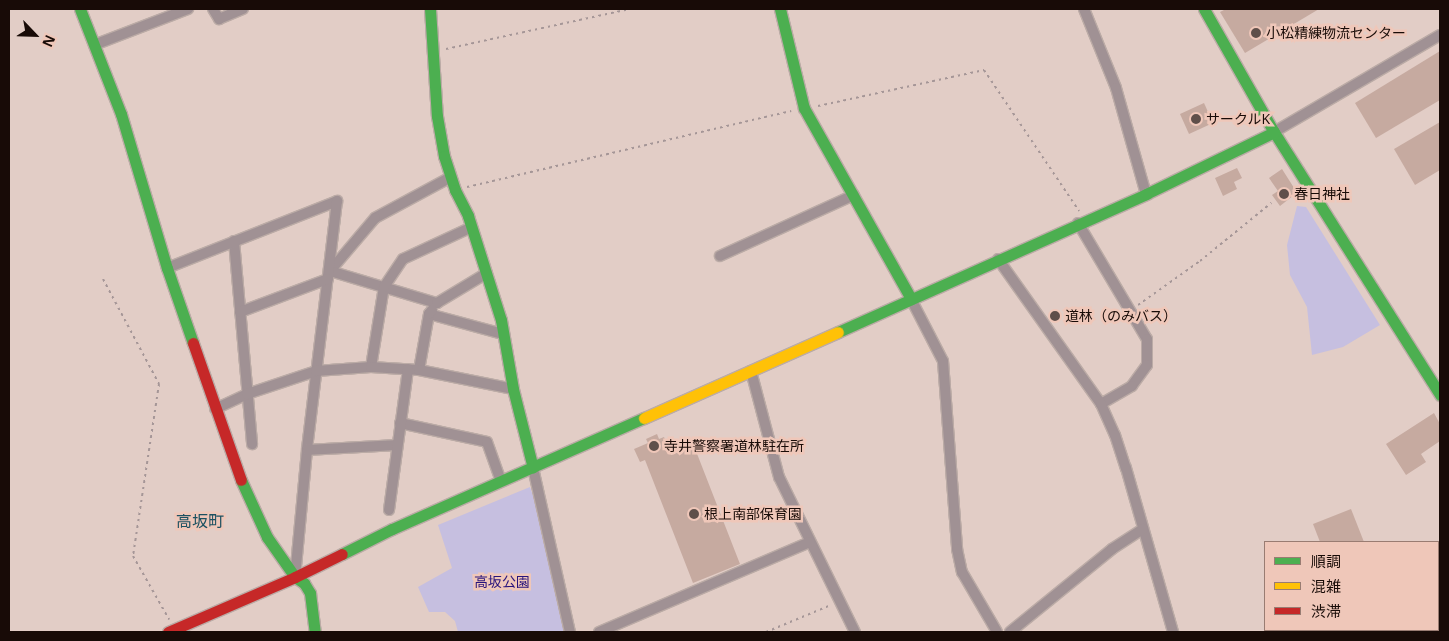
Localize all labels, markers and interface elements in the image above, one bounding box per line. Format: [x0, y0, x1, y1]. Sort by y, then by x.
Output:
north arrow [10, 10, 60, 60]
place label: 小松精練物流センター [1266, 25, 1406, 41]
marker: 小松精練物流センター [1250, 27, 1262, 39]
text: N [38, 32, 60, 50]
place label: サークルK [1206, 111, 1271, 127]
marker: サークルK [1190, 113, 1202, 125]
place label: 春日神社 [1294, 186, 1350, 202]
marker: 春日神社 [1278, 188, 1290, 200]
place label: 道林（のみバス） [1065, 308, 1177, 324]
marker: 道林（のみバス） [1049, 310, 1061, 322]
place label: 寺井警察署道林駐在所 [664, 438, 804, 454]
marker: 寺井警察署道林駐在所 [648, 440, 660, 452]
place label: 根上南部保育園 [704, 506, 802, 522]
marker: 根上南部保育園 [688, 508, 700, 520]
district label: 高坂町 [176, 511, 224, 531]
legend [1264, 541, 1439, 631]
text: 順調 [1311, 551, 1341, 571]
park label: 高坂公園 [474, 574, 530, 590]
text: 混雑 [1311, 576, 1341, 596]
text: 渋滞 [1311, 601, 1341, 621]

